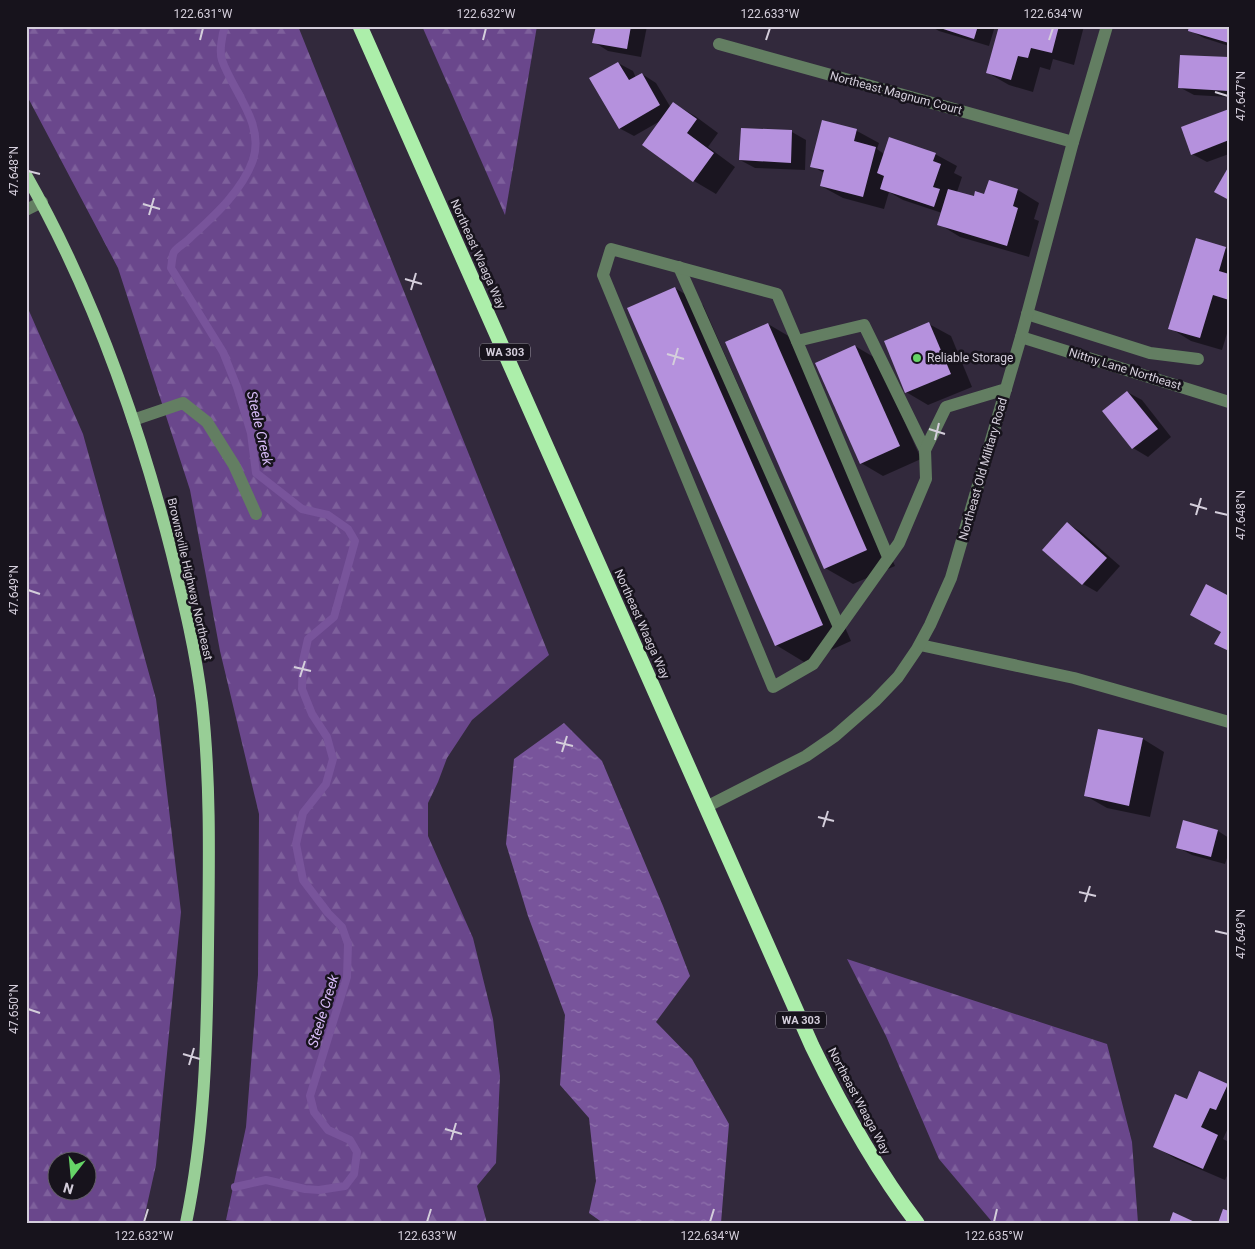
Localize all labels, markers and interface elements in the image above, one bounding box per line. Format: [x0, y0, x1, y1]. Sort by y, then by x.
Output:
text: 122.631°W [174, 7, 233, 21]
text: 122.632°W [457, 7, 516, 21]
text: 122.633°W [741, 7, 800, 21]
text: 122.634°W [1024, 7, 1083, 21]
street label: Northeast Magnum Court [828, 69, 964, 117]
text: 47.647°N [1234, 71, 1248, 121]
text: 47.648°N [7, 146, 21, 196]
street label: Northeast Waaga Way [447, 197, 509, 311]
road number: WA 303 [480, 344, 530, 361]
street label: Nittny Lane Northeast [1067, 345, 1183, 393]
place label: Reliable Storage [927, 351, 1013, 365]
marker: Reliable Storage [911, 352, 923, 364]
water label: Steele Creek [244, 389, 277, 468]
street label: Northeast Old Military Road [956, 396, 1010, 542]
text: 47.648°N [1234, 490, 1248, 540]
street label: Brownsville Highway Northeast [164, 496, 216, 662]
text: 47.649°N [7, 565, 21, 615]
street label: Northeast Waaga Way [611, 567, 673, 681]
text: 47.649°N [1234, 909, 1248, 959]
water label: Steele Creek [304, 972, 342, 1049]
text: 47.650°N [7, 984, 21, 1034]
road number: WA 303 [776, 1012, 826, 1028]
street label: Northeast Waaga Way [825, 1045, 893, 1157]
north arrow [48, 1152, 98, 1202]
text: N [61, 1179, 75, 1198]
text: 122.632°W [115, 1229, 174, 1243]
text: 122.633°W [398, 1229, 457, 1243]
text: 122.634°W [681, 1229, 740, 1243]
text: 122.635°W [965, 1229, 1024, 1243]

